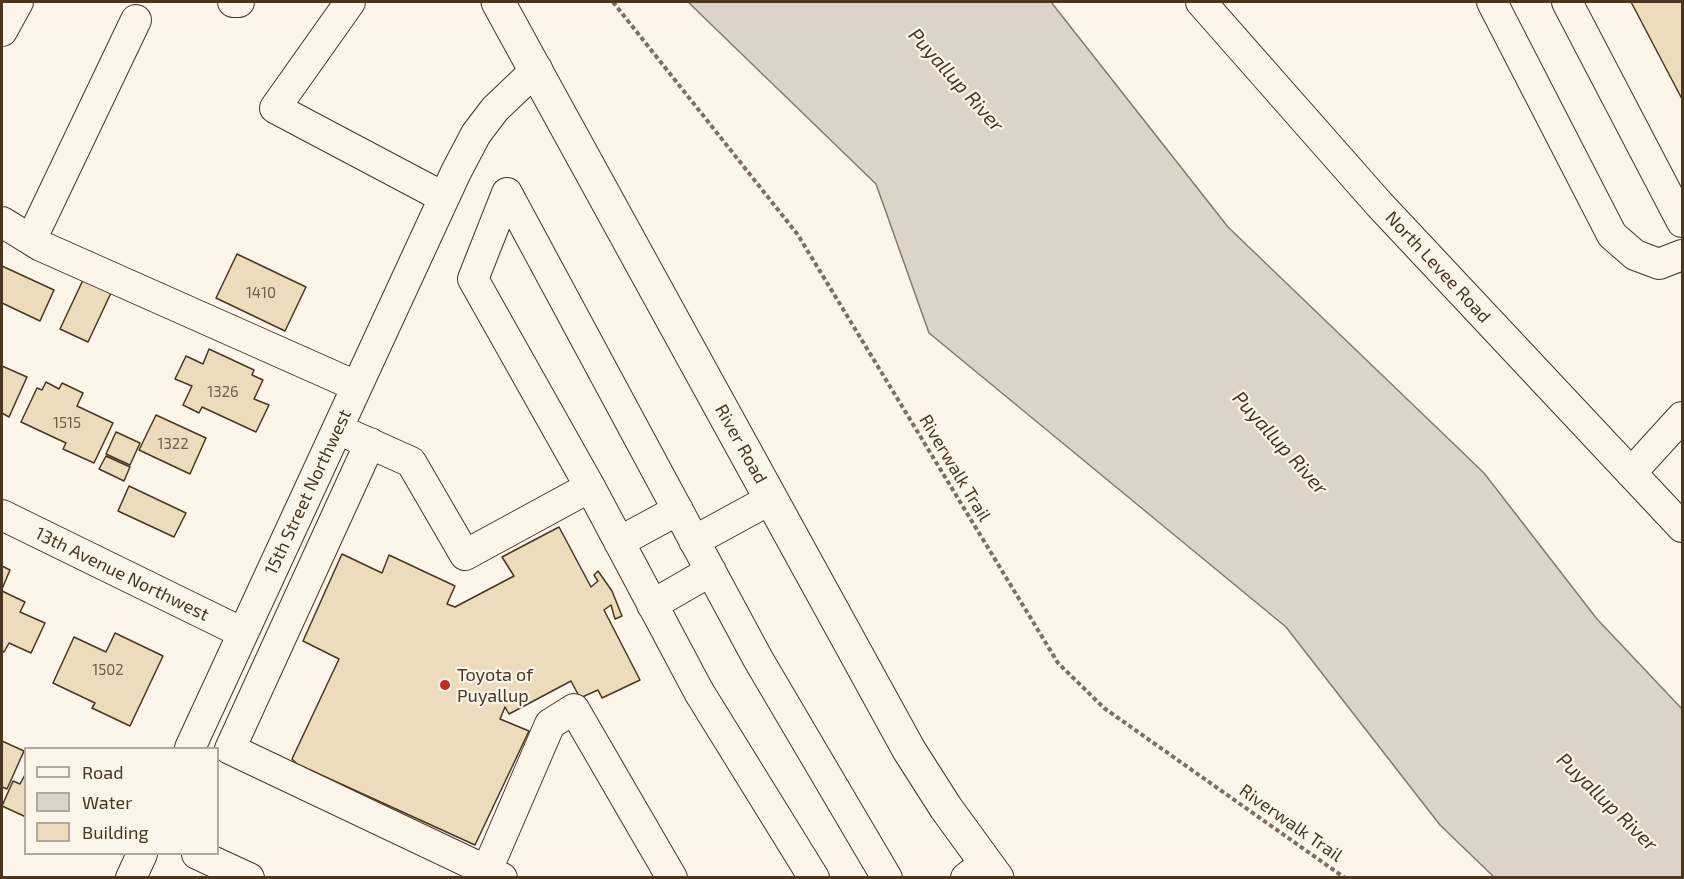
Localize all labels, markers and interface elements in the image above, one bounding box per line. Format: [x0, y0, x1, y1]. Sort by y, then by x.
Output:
water label: Puyallup River [903, 23, 1009, 137]
street label: North Levee Road [1381, 207, 1495, 327]
house number: 1410 [246, 284, 276, 302]
house number: 1326 [207, 383, 239, 401]
water label: Puyallup River [1227, 386, 1333, 500]
street label: River Road [710, 401, 772, 487]
street label: 15th Street Northwest [260, 406, 356, 578]
street label: Riverwalk Trail [915, 411, 995, 525]
house number: 1515 [53, 414, 81, 432]
house number: 1322 [157, 435, 189, 453]
street label: 13th Avenue Northwest [32, 522, 212, 626]
house number: 1502 [92, 661, 124, 679]
place label: Toyota of Puyallup [457, 664, 533, 706]
marker: Toyota of Puyallup [438, 678, 452, 692]
legend [24, 747, 219, 855]
water label: Puyallup River [1552, 748, 1662, 856]
text: Road [82, 761, 123, 783]
street label: Riverwalk Trail [1235, 780, 1347, 866]
text: Water [82, 791, 132, 813]
text: Building [82, 821, 149, 843]

